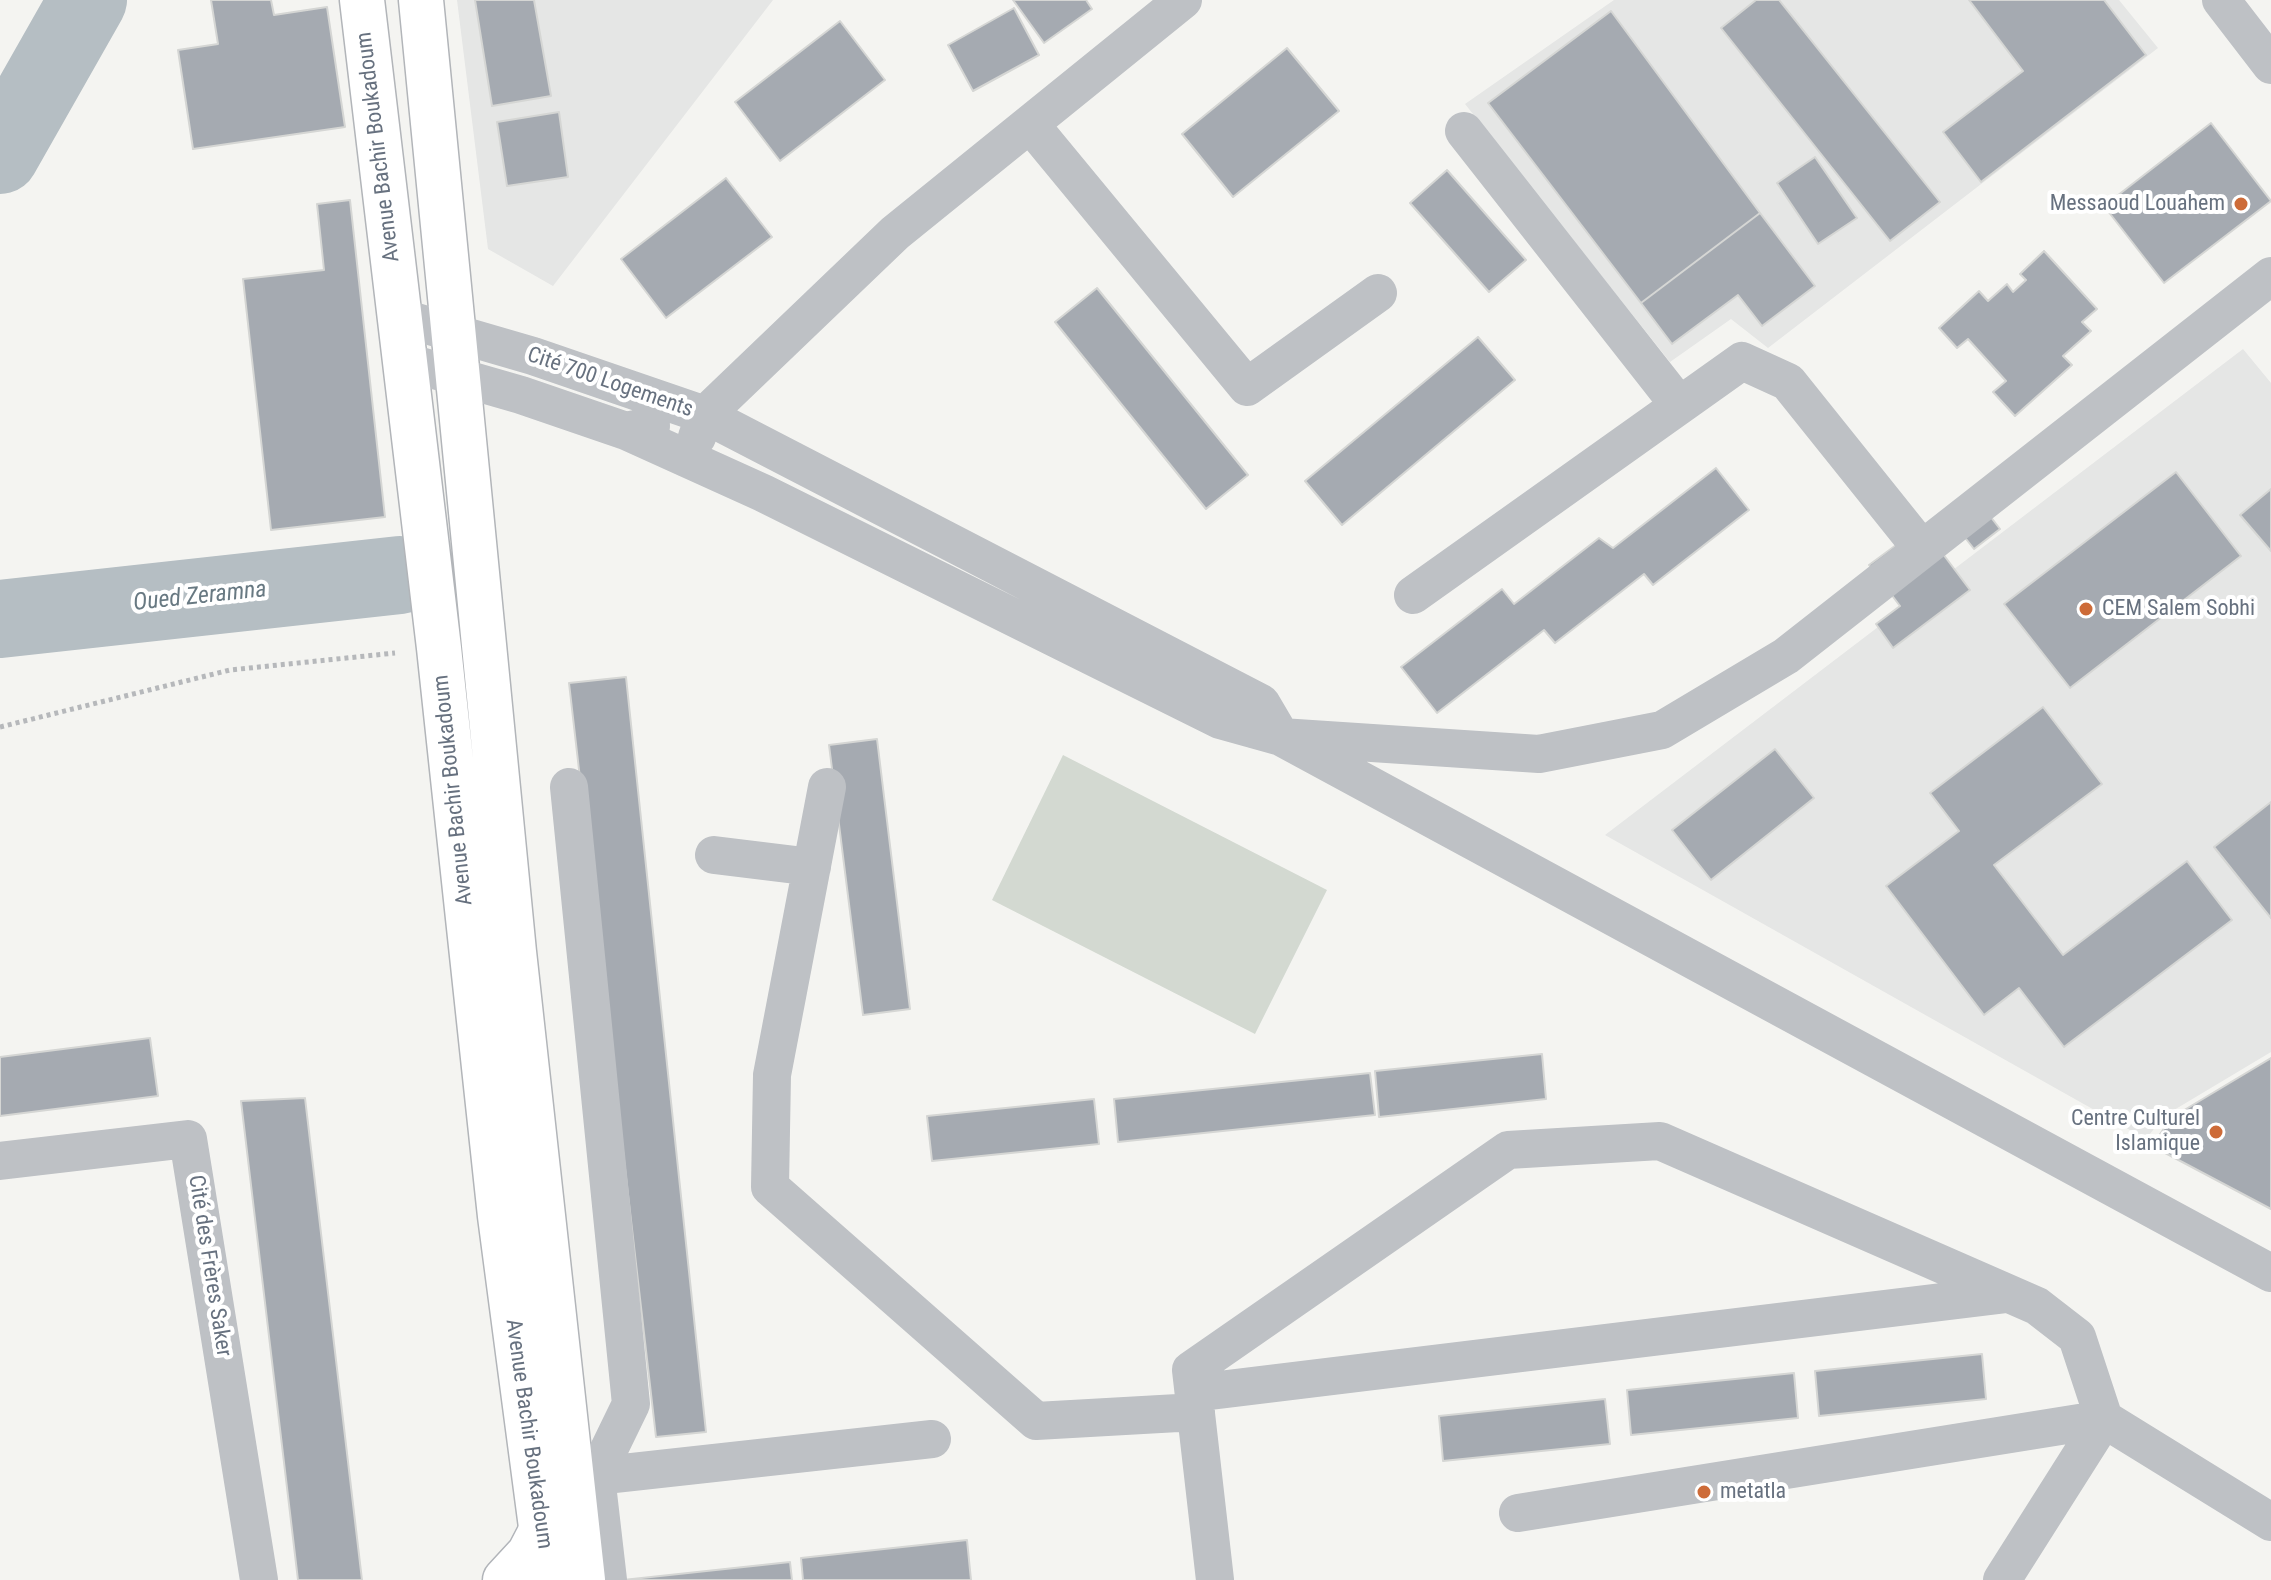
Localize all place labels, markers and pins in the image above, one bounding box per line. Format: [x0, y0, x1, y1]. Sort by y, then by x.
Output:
place label: Messaoud Louahem [2050, 191, 2225, 217]
marker: Messaoud Louahem [2232, 195, 2250, 213]
place label: CEM Salem Sobhi [2102, 596, 2255, 622]
marker: CEM Salem Sobhi [2077, 600, 2095, 618]
place label: Centre Culturel Islamique [2071, 1106, 2200, 1158]
marker: Centre Culturel Islamique [2207, 1123, 2225, 1141]
place label: metatla [1720, 1479, 1786, 1505]
marker: metatla [1695, 1483, 1713, 1501]

